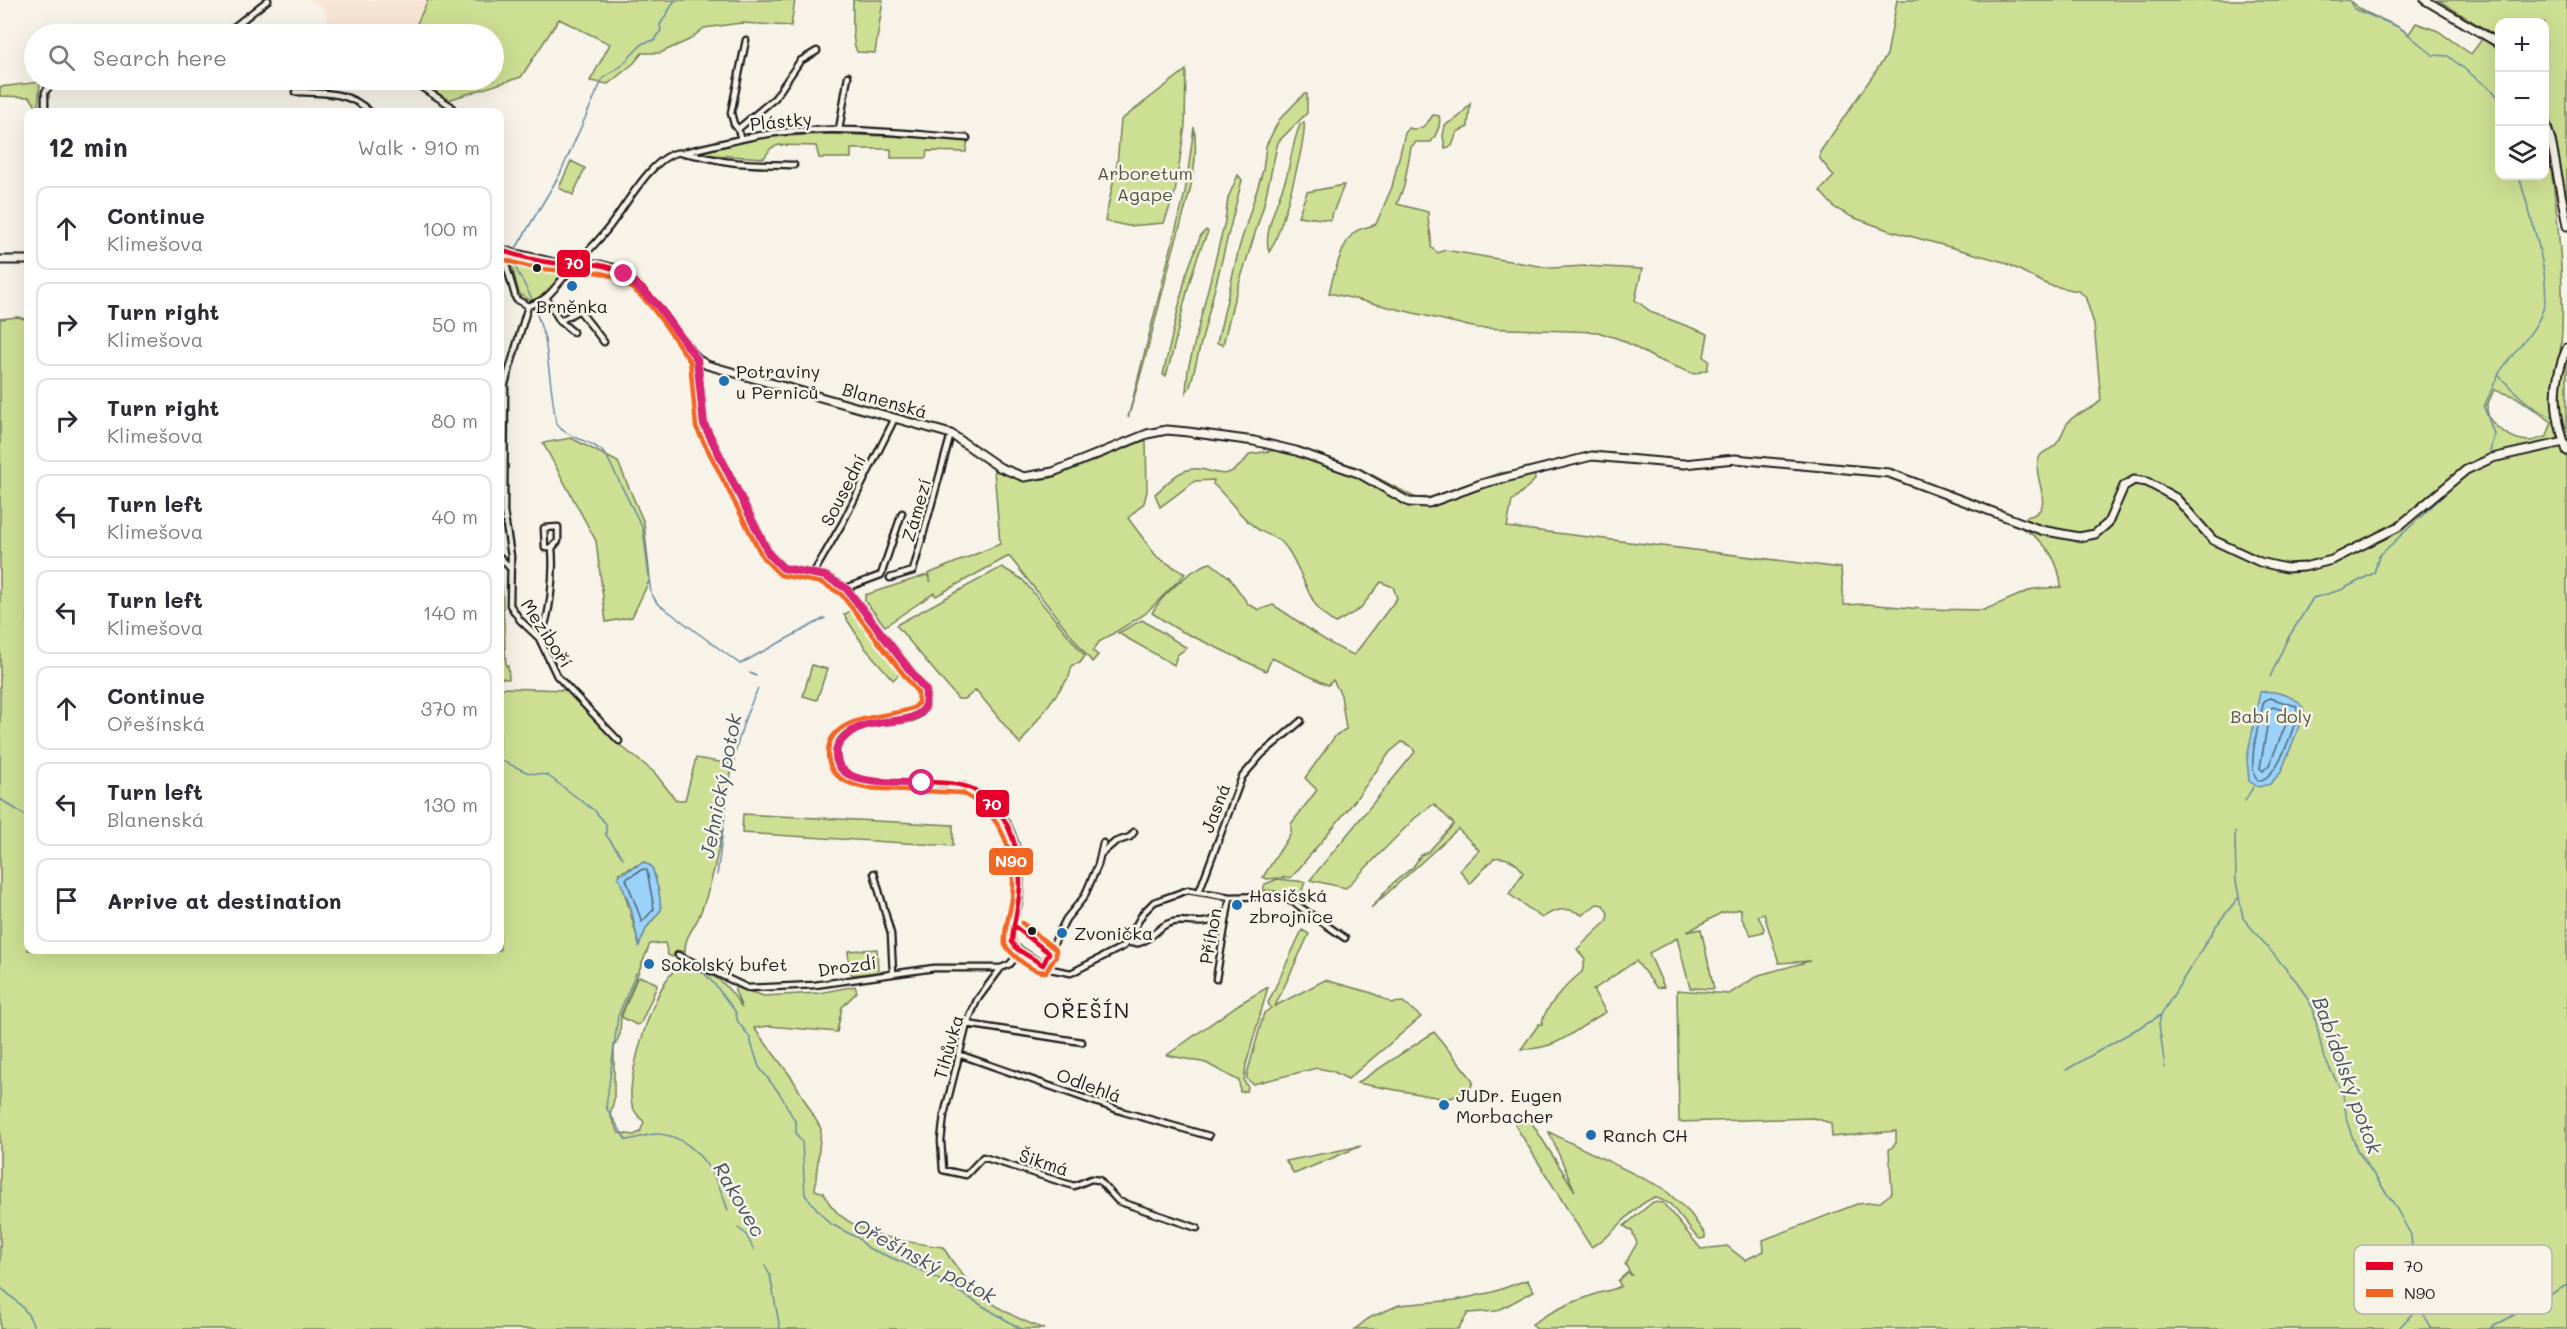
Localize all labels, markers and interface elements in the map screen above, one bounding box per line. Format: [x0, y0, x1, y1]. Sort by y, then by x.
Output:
map controls [2495, 18, 2549, 180]
button: + [2495, 18, 2549, 72]
search box [24, 24, 504, 90]
icon: search [45, 41, 78, 74]
text: Search here [93, 43, 227, 72]
button: − [2495, 72, 2549, 126]
street label: Plástky [749, 106, 813, 136]
button: layers [2495, 126, 2549, 180]
text: 12 min [48, 130, 128, 164]
text: Walk · 910 m [357, 134, 480, 160]
park label: Arboretum Agape [1097, 161, 1193, 206]
text: Continue [107, 201, 205, 230]
icon: ahead [50, 212, 83, 245]
text: 100 m [422, 215, 478, 241]
text: Klimešova [107, 230, 203, 256]
line badge: 70 [556, 249, 591, 278]
text: 70 [564, 252, 584, 273]
route end [610, 260, 636, 286]
unlabelled marker [531, 262, 543, 274]
marker: Brněnka [565, 279, 579, 293]
place label: Brněnka [536, 294, 608, 318]
text: Turn right [107, 297, 219, 326]
icon: right [50, 308, 83, 341]
text: 50 m [432, 311, 478, 337]
text: Klimešova [107, 326, 203, 352]
place label: Potraviny u Perniců [736, 359, 820, 404]
marker: Potraviny u Perniců [717, 374, 731, 388]
street label: Blanenská [840, 376, 930, 424]
text: Turn right [107, 393, 219, 422]
icon: right [50, 404, 83, 437]
text: 80 m [431, 407, 478, 433]
text: Klimešova [107, 422, 203, 448]
street label: Sousední [815, 450, 871, 530]
street label: Zámezí [896, 476, 936, 544]
text: Turn left [107, 489, 203, 518]
icon: left [50, 500, 83, 533]
text: 40 m [432, 503, 478, 529]
text: Klimešova [107, 518, 203, 544]
text: Turn left [107, 585, 203, 614]
street label: Meziboří [516, 594, 578, 672]
icon: left [50, 596, 83, 629]
text: 140 m [423, 599, 478, 625]
text: Klimešova [107, 614, 203, 640]
text: Continue [107, 681, 205, 710]
icon: ahead [50, 692, 83, 725]
text: 370 m [420, 695, 478, 721]
park label: Babí doly [2230, 704, 2312, 728]
text: Ořešínská [107, 710, 205, 736]
water label: Jehnický potok [693, 711, 747, 860]
route start [908, 769, 934, 795]
text: Turn left [107, 777, 203, 806]
street label: Jasná [1195, 780, 1235, 836]
icon: left [50, 788, 83, 821]
line badge: 70 [975, 789, 1010, 818]
text: 130 m [423, 791, 478, 817]
text: 70 [982, 793, 1002, 814]
text: Blanenská [107, 806, 204, 832]
line badge: N90 [988, 847, 1034, 876]
text: N90 [995, 850, 1027, 871]
place label: Hasičská zbrojnice [1249, 883, 1333, 928]
icon: arrive [50, 884, 83, 917]
text: Arrive at destination [107, 886, 342, 915]
marker: Hasičská zbrojnice [1230, 898, 1244, 912]
street label: Příhon [1193, 906, 1227, 966]
place label: Zvonička [1074, 921, 1153, 945]
unlabelled marker [1026, 925, 1038, 937]
marker: Zvonička [1055, 926, 1069, 940]
street label: Drozdí [816, 950, 878, 982]
place label: Sokolský bufet [661, 952, 787, 976]
marker: Sokolský bufet [642, 957, 656, 971]
water label: Babídolský potok [2307, 993, 2389, 1158]
district label: OŘEŠÍN [1043, 996, 1131, 1023]
street label: Tihůvka [927, 1012, 969, 1082]
street label: Odlehlá [1053, 1062, 1125, 1108]
place label: JUDr. Eugen Morbacher [1456, 1083, 1562, 1128]
marker: JUDr. Eugen Morbacher [1437, 1098, 1451, 1112]
place label: Ranch CH [1603, 1123, 1688, 1147]
marker: Ranch CH [1584, 1128, 1598, 1142]
street label: Šikmá [1016, 1143, 1072, 1181]
water label: Rakovec [708, 1157, 772, 1241]
water label: Ořešínský potok [849, 1211, 1001, 1309]
legend [2354, 1245, 2552, 1314]
text: 70 [2404, 1255, 2423, 1276]
text: N90 [2404, 1282, 2435, 1303]

